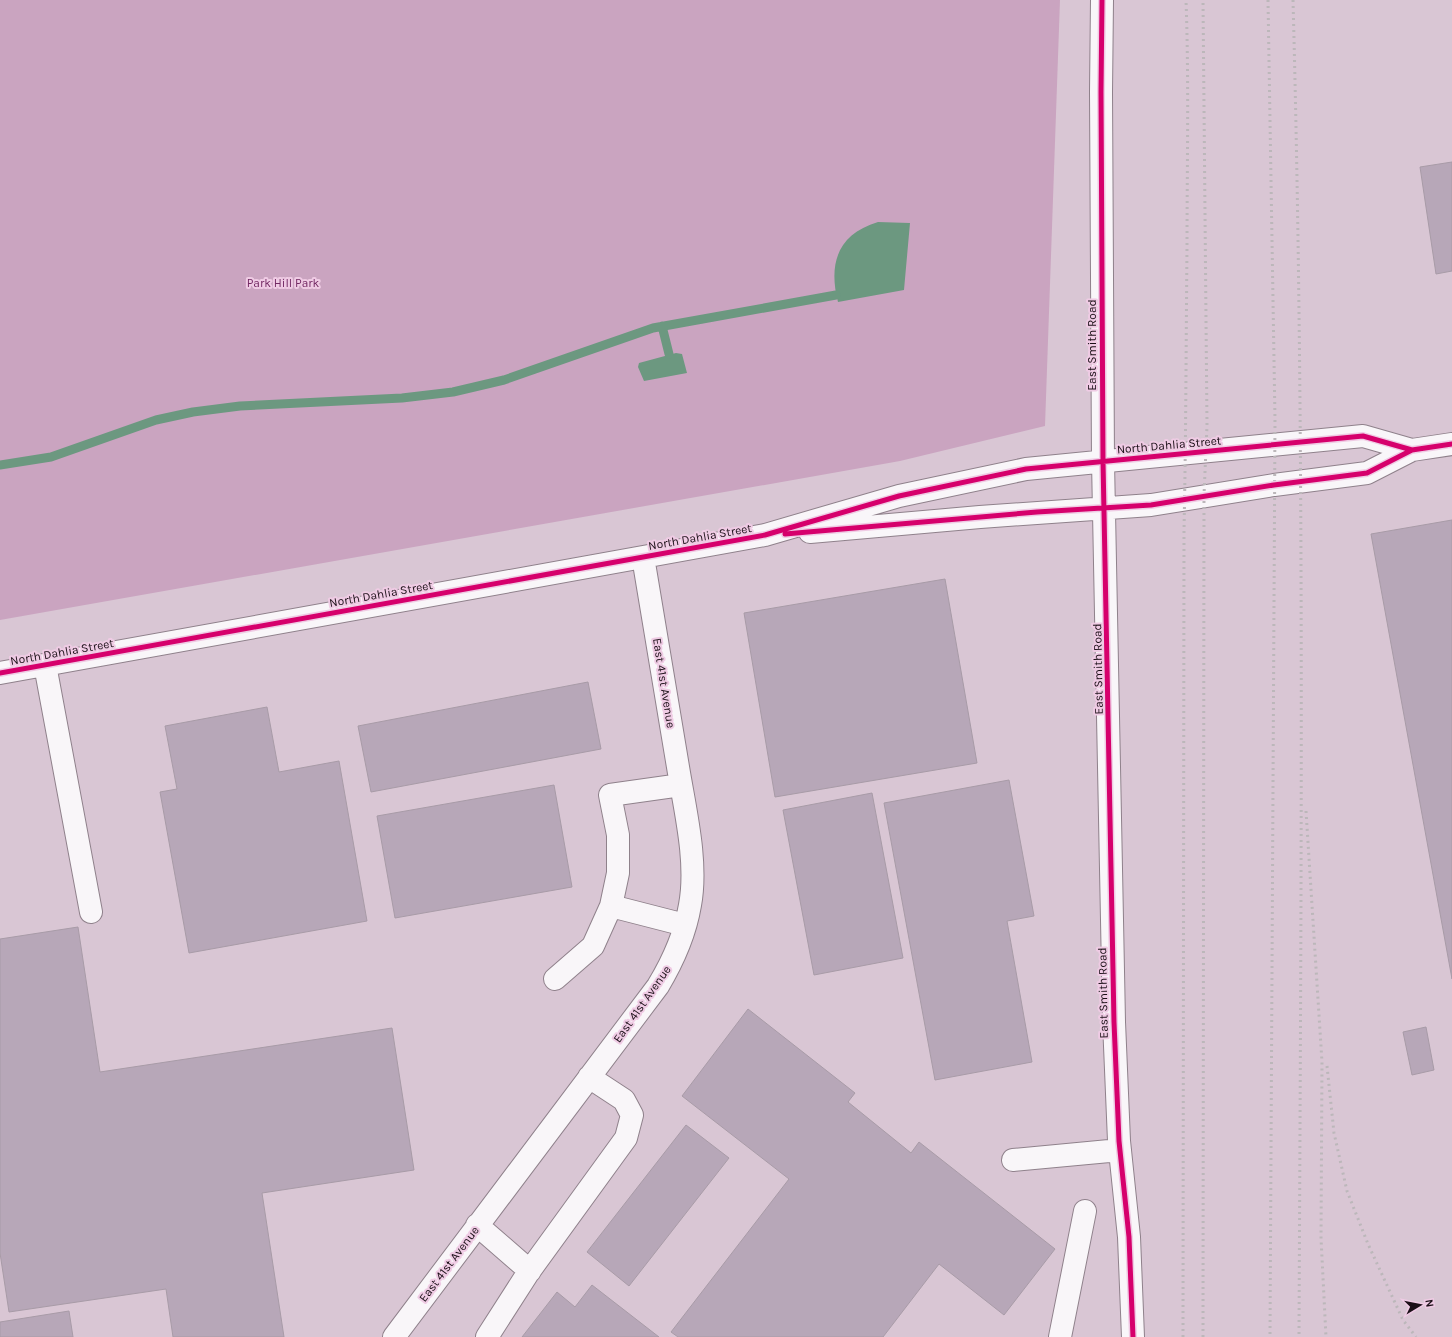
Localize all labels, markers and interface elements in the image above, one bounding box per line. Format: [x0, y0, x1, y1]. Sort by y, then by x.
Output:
park label: Park Hill Park [247, 276, 320, 290]
street label: East Smith Road [1085, 299, 1099, 391]
street label: North Dahlia Street [1116, 433, 1222, 457]
street label: North Dahlia Street [647, 521, 753, 553]
street label: North Dahlia Street [328, 578, 434, 610]
street label: East Smith Road [1090, 623, 1106, 715]
street label: North Dahlia Street [9, 636, 115, 668]
street label: East 41st Avenue [650, 637, 678, 729]
street label: East Smith Road [1095, 947, 1111, 1039]
street label: East 41st Avenue [610, 963, 674, 1045]
street label: East 41st Avenue [416, 1224, 482, 1304]
north arrow [1400, 1285, 1440, 1325]
text: N [1422, 1298, 1436, 1308]

